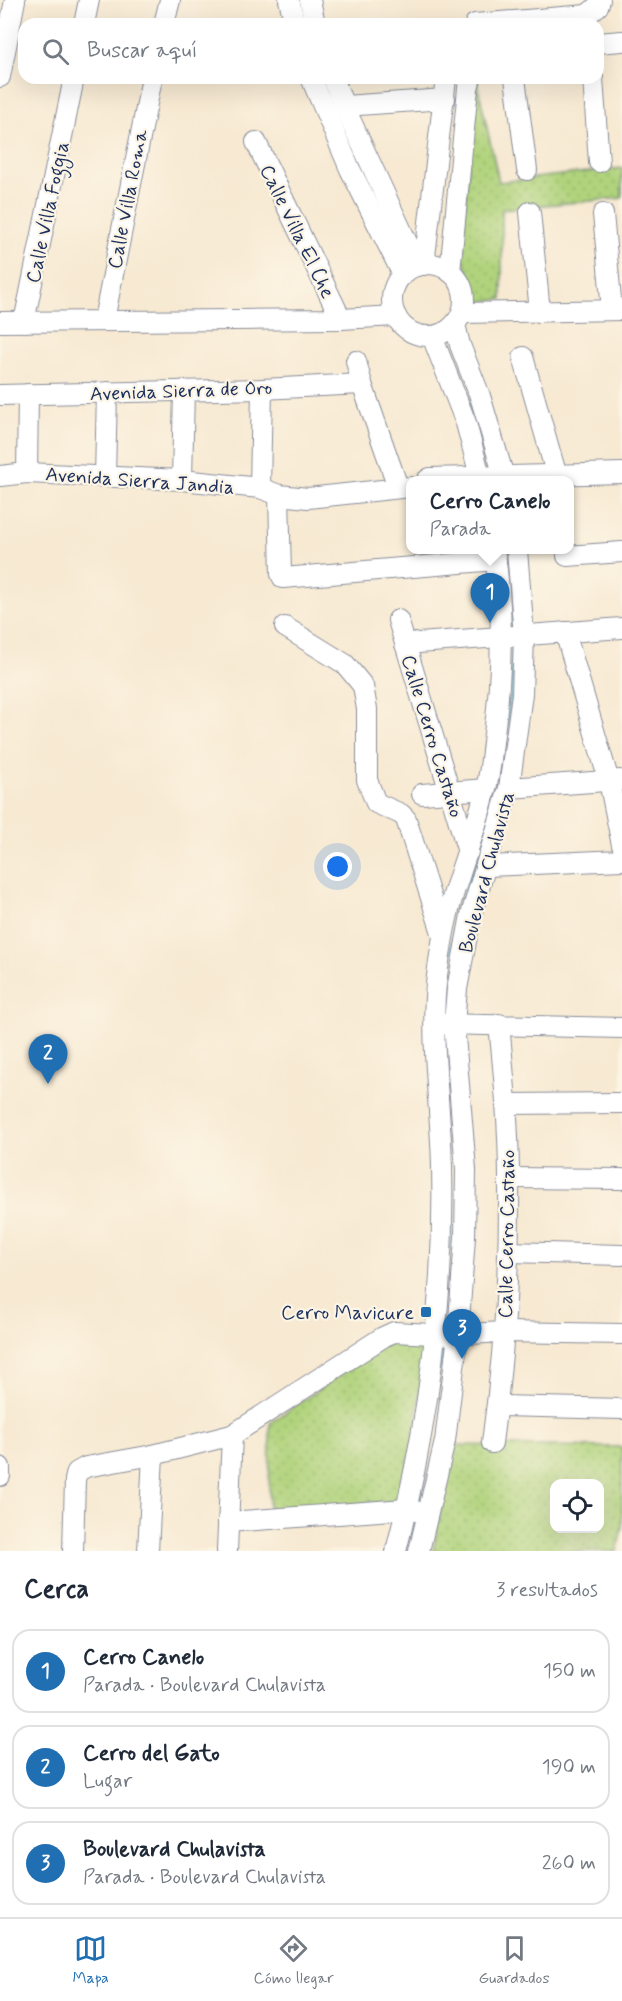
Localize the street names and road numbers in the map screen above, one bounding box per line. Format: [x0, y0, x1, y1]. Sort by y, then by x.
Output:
street label: Calle Villa Roma [102, 126, 155, 271]
street label: Calle Villa Foggia [20, 139, 79, 286]
street label: Calle Villa El Che [253, 160, 341, 303]
street label: Avenida Sierra de Oro [89, 375, 273, 408]
street label: Avenida Sierra Jandia [44, 461, 235, 502]
street label: Calle Cerro Castaño [394, 652, 469, 821]
street label: Boulevard Chulavista [453, 789, 522, 956]
street label: Calle Cerro Castaño [493, 1149, 522, 1319]

